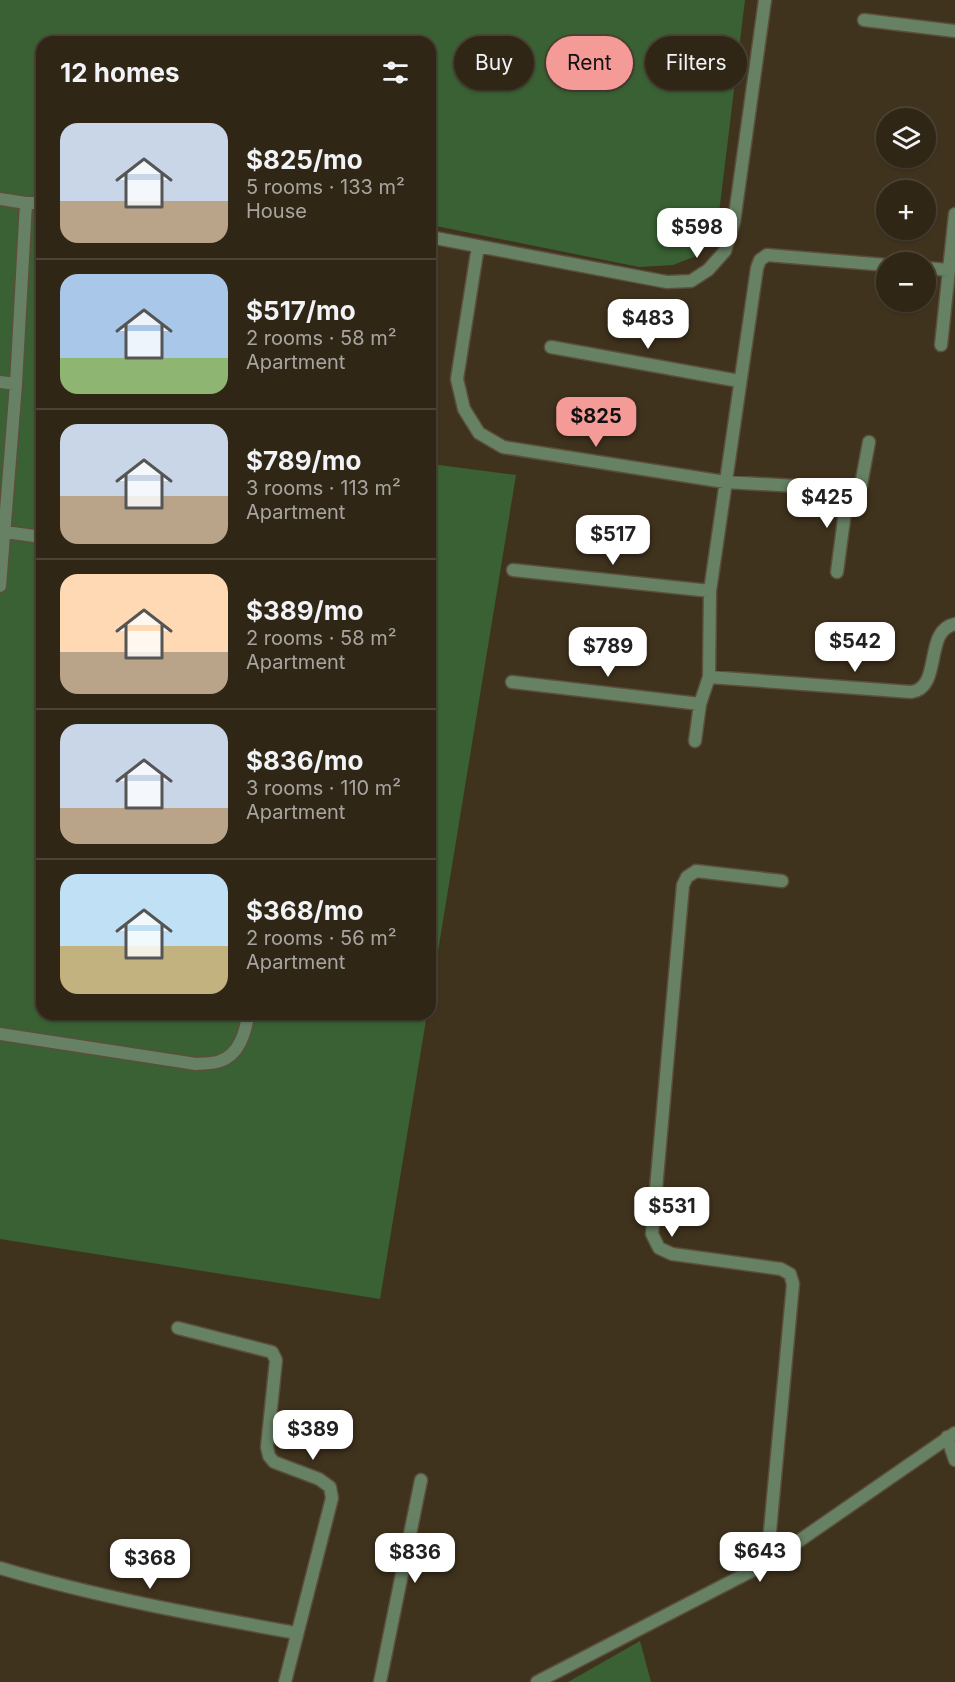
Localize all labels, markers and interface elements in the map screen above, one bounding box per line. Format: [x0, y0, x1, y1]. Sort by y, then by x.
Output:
chip: Buy [454, 36, 534, 90]
chip: Rent [546, 36, 633, 90]
chip: Filters [645, 36, 747, 90]
icon: filters [379, 56, 412, 89]
text: 12 homes [60, 57, 180, 88]
map controls [876, 108, 936, 312]
button: layers [876, 108, 936, 168]
text: $825/mo [246, 144, 363, 175]
icon: home [108, 147, 180, 219]
text: 5 rooms · 133 m² [246, 175, 405, 199]
button: + [876, 180, 936, 240]
text: House [246, 199, 307, 223]
pin: $598 [661, 208, 733, 259]
text: $598 [671, 215, 723, 239]
button: − [876, 252, 936, 312]
text: $517/mo [246, 295, 356, 326]
icon: home [108, 298, 180, 370]
pin: $483 [612, 299, 684, 350]
text: $483 [622, 306, 674, 330]
text: 2 rooms · 58 m² [246, 326, 397, 350]
text: Apartment [246, 350, 345, 374]
pin: $825 [560, 397, 632, 448]
text: $825 [570, 404, 622, 428]
text: $789/mo [246, 445, 361, 476]
icon: home [108, 448, 180, 520]
text: 3 rooms · 113 m² [246, 476, 401, 500]
pin: $425 [791, 478, 863, 529]
text: $425 [801, 485, 853, 509]
text: Apartment [246, 500, 345, 524]
pin: $517 [577, 515, 649, 566]
text: $517 [590, 522, 636, 546]
text: $389/mo [246, 595, 363, 626]
icon: home [108, 598, 180, 670]
pin: $542 [819, 622, 891, 673]
text: 2 rooms · 58 m² [246, 626, 397, 650]
pin: $789 [572, 627, 644, 678]
text: $542 [829, 629, 881, 653]
text: $789 [583, 634, 633, 658]
text: Apartment [246, 650, 345, 674]
text: $836/mo [246, 745, 363, 776]
icon: home [108, 748, 180, 820]
text: 3 rooms · 110 m² [246, 776, 401, 800]
text: Apartment [246, 800, 345, 824]
text: $368/mo [246, 895, 363, 926]
icon: home [108, 898, 180, 970]
text: 2 rooms · 56 m² [246, 926, 397, 950]
text: Apartment [246, 950, 345, 974]
pin: $531 [636, 1187, 708, 1238]
text: $531 [648, 1194, 696, 1218]
pin: $389 [277, 1410, 349, 1461]
text: $389 [287, 1417, 339, 1441]
pin: $643 [724, 1532, 796, 1583]
pin: $836 [379, 1533, 451, 1584]
pin: $368 [114, 1539, 186, 1590]
text: $643 [734, 1539, 786, 1563]
text: $836 [389, 1540, 441, 1564]
text: $368 [124, 1546, 176, 1570]

